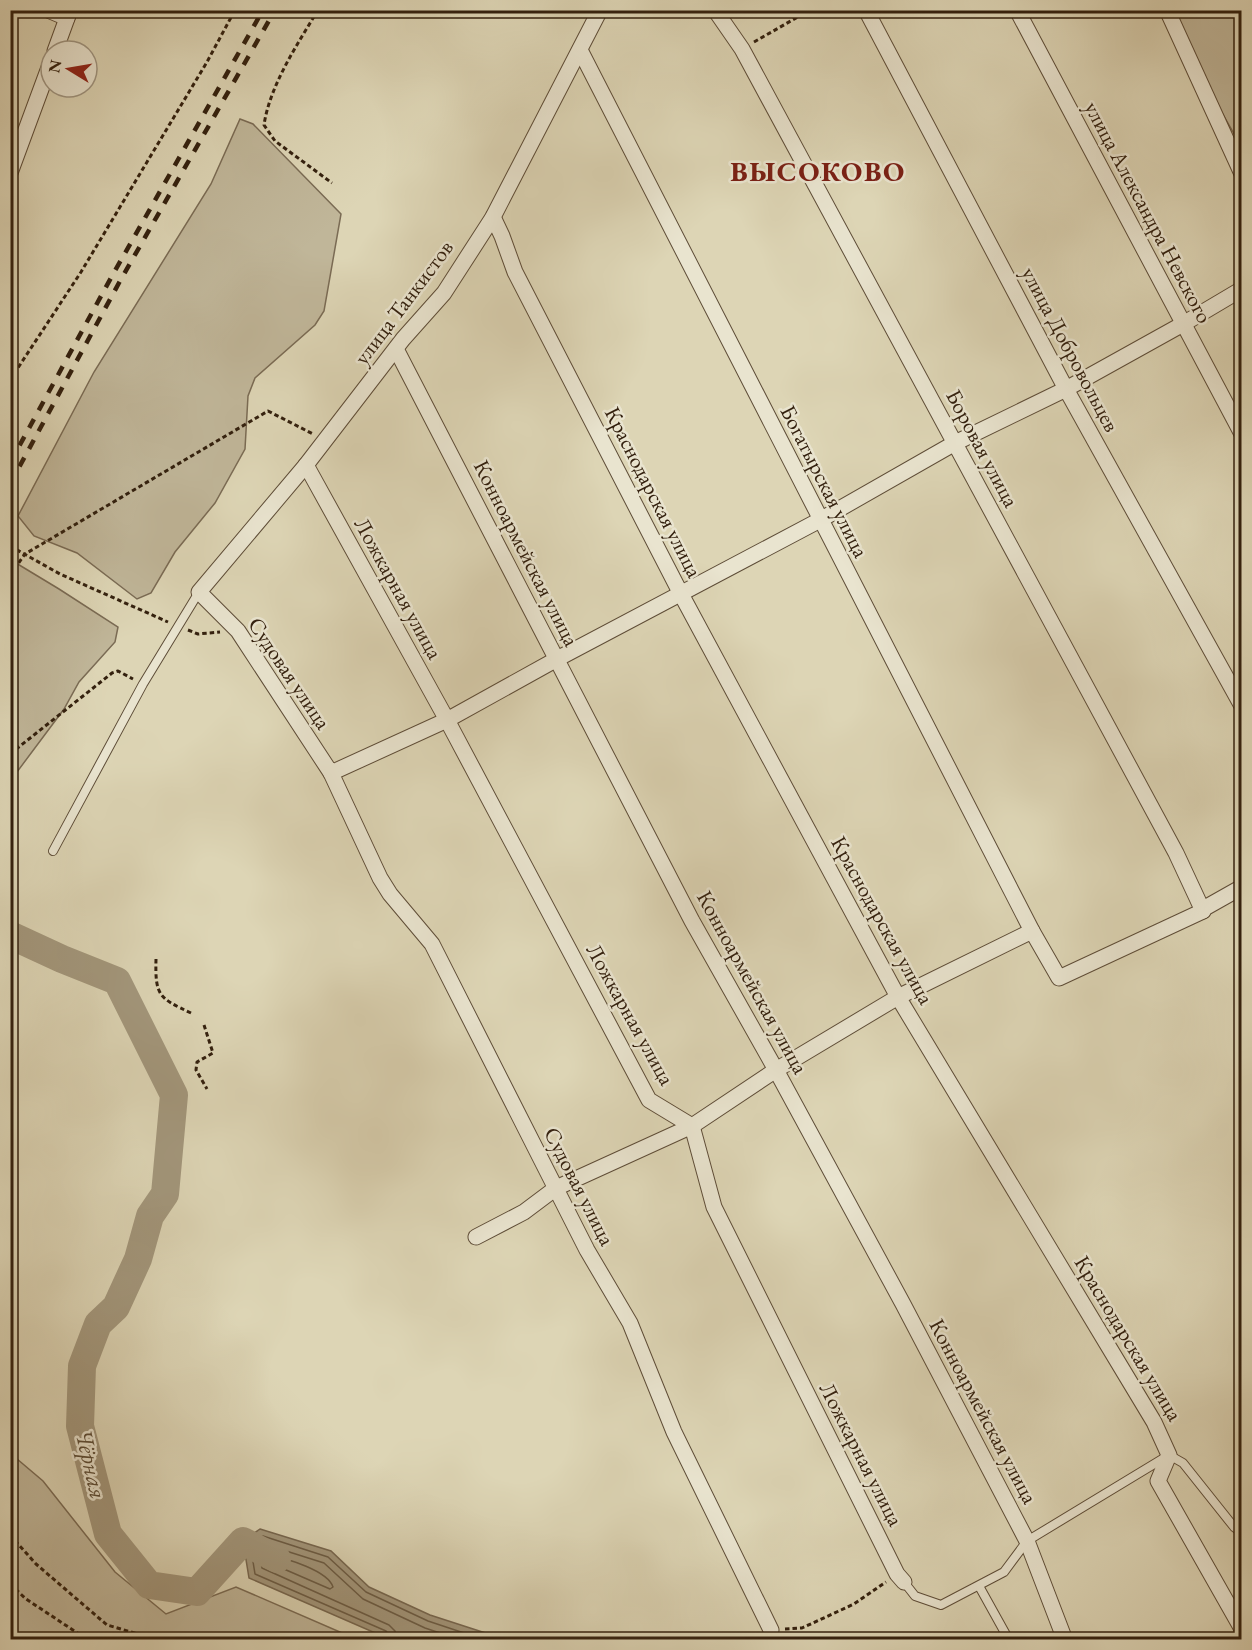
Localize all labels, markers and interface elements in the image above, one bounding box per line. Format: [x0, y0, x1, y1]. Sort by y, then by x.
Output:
north arrow [39, 39, 99, 99]
text: N [43, 58, 66, 75]
street label: улица Александра Невского [1078, 96, 1219, 328]
district label: ВЫСОКОВО [730, 153, 906, 189]
street label: улица Танкистов [347, 234, 460, 370]
street label: улица Добровольцев [1015, 262, 1126, 437]
street label: Боровая улица [939, 384, 1026, 513]
street label: Богатырская улица [774, 400, 876, 563]
street label: Краснодарская улица [598, 402, 709, 583]
street label: Конноармейская улица [467, 455, 586, 652]
street label: Ложкарная улица [348, 512, 450, 664]
street label: Судовая улица [241, 612, 338, 735]
street label: Краснодарская улица [824, 831, 941, 1010]
street label: Конноармейская улица [690, 885, 815, 1079]
street label: Ложкарная улица [580, 938, 682, 1090]
street label: Судовая улица [537, 1122, 622, 1251]
street label: Краснодарская улица [1068, 1250, 1190, 1427]
street label: Конноармейская улица [923, 1314, 1045, 1509]
street label: Ложкарная улица [813, 1377, 910, 1531]
water label: Чёрная [68, 1426, 115, 1502]

